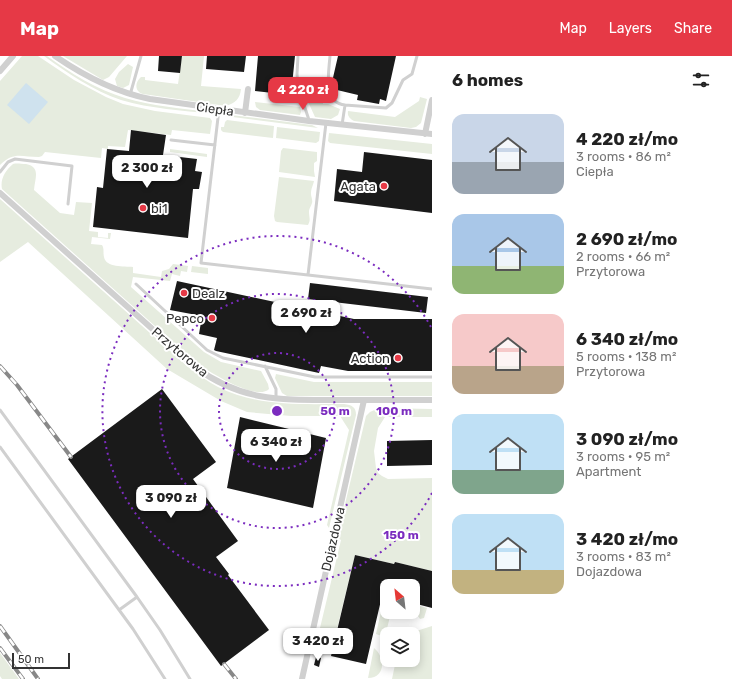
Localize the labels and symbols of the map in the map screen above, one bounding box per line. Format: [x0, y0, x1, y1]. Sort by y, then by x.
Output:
pin: 4 220 zł [262, 77, 344, 111]
street label: Ciepła [195, 99, 235, 119]
pin: 2 300 zł [106, 155, 188, 189]
place label: Agata [340, 179, 376, 195]
marker: Agata [379, 181, 389, 191]
place label: bi1 [151, 201, 167, 216]
marker: bi1 [138, 203, 148, 213]
place label: Dealz [192, 286, 226, 301]
marker: Dealz [179, 288, 189, 298]
pin: 2 690 zł [265, 300, 347, 334]
place label: Pepco [166, 311, 204, 326]
marker: Pepco [207, 313, 217, 323]
street label: Przytorowa [149, 324, 211, 380]
place label: Action [351, 351, 390, 366]
marker: Action [393, 353, 403, 363]
centre of rings [270, 404, 284, 418]
text: 50 m [320, 404, 350, 418]
text: 100 m [376, 404, 412, 418]
pin: 6 340 zł [235, 429, 317, 463]
pin: 3 090 zł [130, 485, 212, 519]
street label: Dojazdowa [318, 505, 348, 573]
text: 150 m [383, 528, 419, 542]
north arrow [380, 579, 420, 619]
pin: 3 420 zł [277, 628, 359, 662]
scale bar [12, 651, 70, 670]

